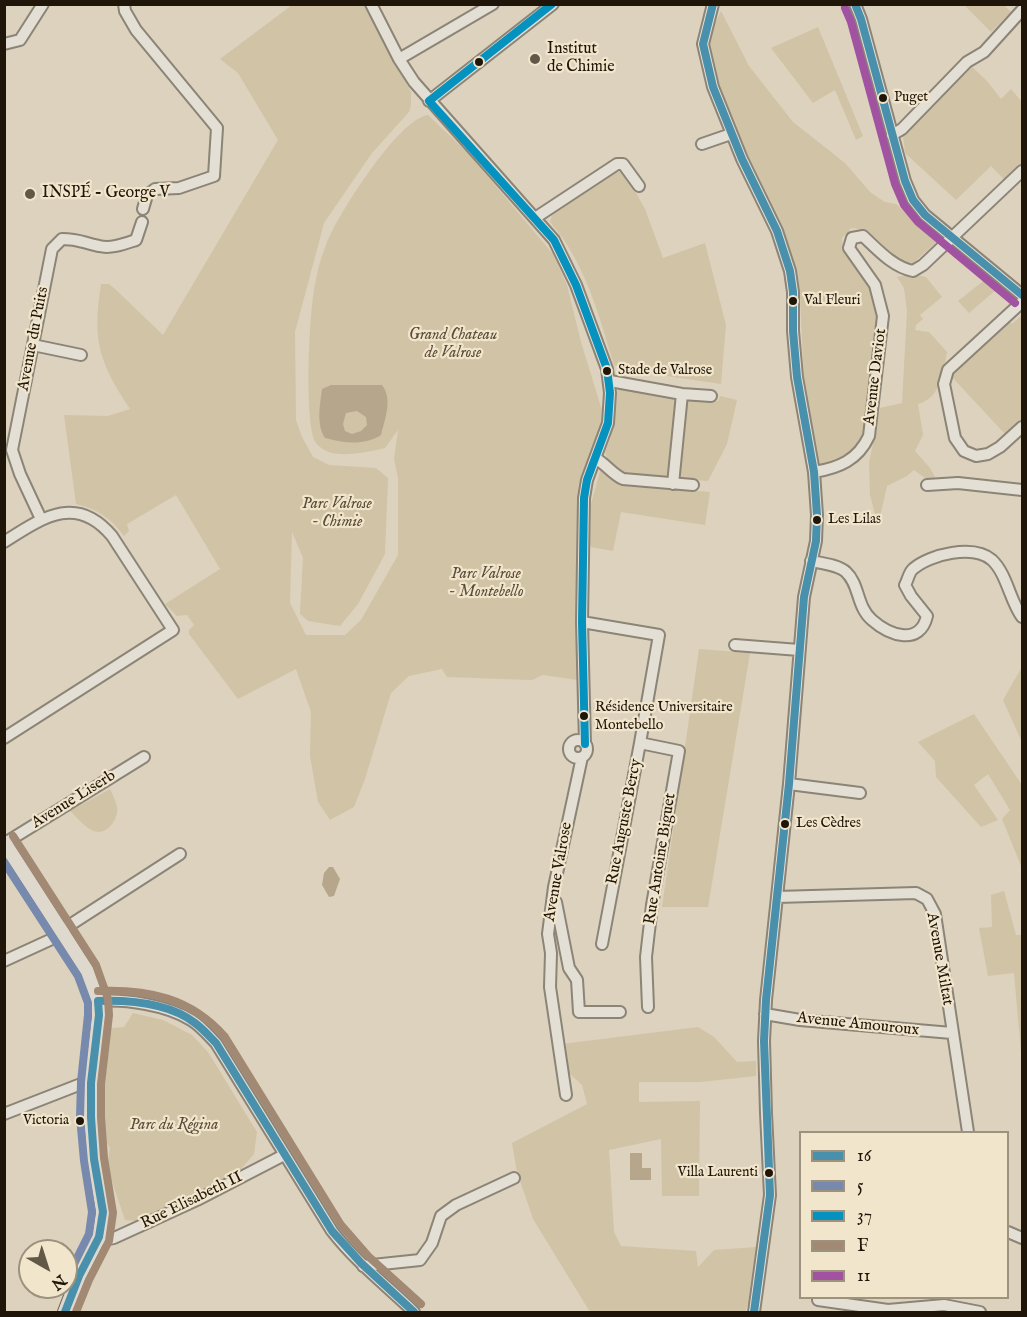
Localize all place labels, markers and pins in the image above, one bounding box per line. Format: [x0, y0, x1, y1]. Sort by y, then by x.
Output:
place label: Institut de Chimie [547, 40, 615, 78]
marker: Institut de Chimie [528, 52, 542, 66]
unlabelled marker [473, 56, 485, 68]
place label: Puget [894, 90, 928, 106]
marker: Puget [877, 92, 889, 104]
place label: INSPÉ - George V [42, 184, 170, 204]
marker: INSPÉ - George V [23, 187, 37, 201]
place label: Val Fleuri [804, 293, 860, 309]
marker: Val Fleuri [787, 295, 799, 307]
place label: Stade de Valrose [618, 363, 712, 379]
marker: Stade de Valrose [601, 365, 613, 377]
place label: Les Lilas [828, 512, 881, 528]
marker: Les Lilas [811, 514, 823, 526]
place label: Résidence Universitaire Montebello [595, 700, 733, 732]
marker: Résidence Universitaire Montebello [578, 710, 590, 722]
place label: Les Cèdres [796, 816, 861, 832]
marker: Les Cèdres [779, 818, 791, 830]
place label: Victoria [23, 1113, 69, 1129]
marker: Victoria [74, 1115, 86, 1127]
place label: Villa Laurenti [678, 1165, 758, 1181]
marker: Villa Laurenti [763, 1167, 775, 1179]

